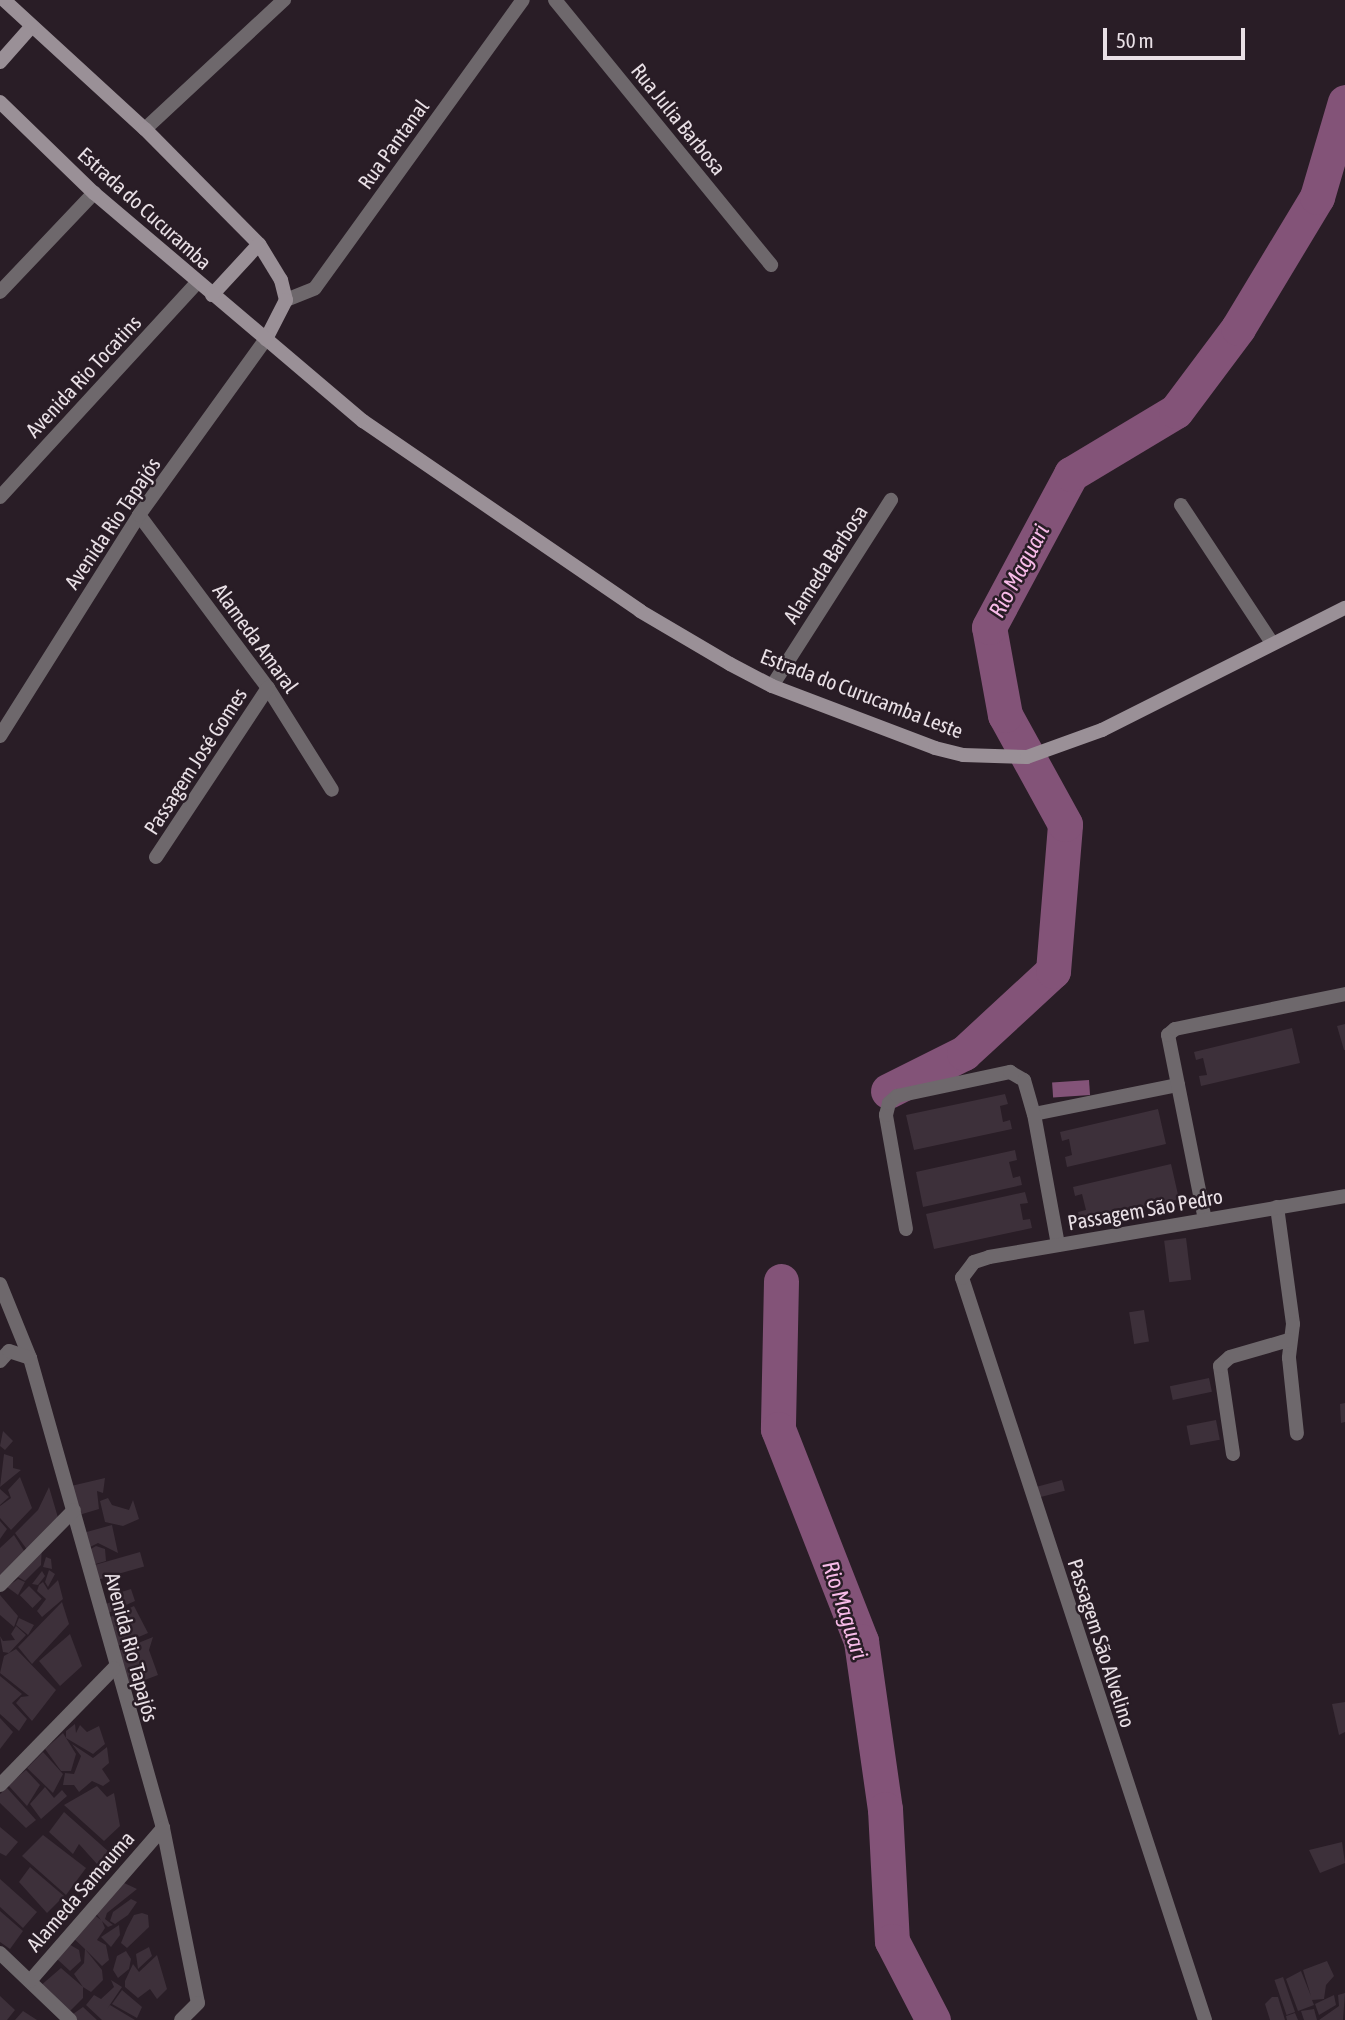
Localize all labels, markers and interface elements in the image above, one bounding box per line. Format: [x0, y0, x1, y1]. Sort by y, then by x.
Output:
scale bar [1107, 14, 1249, 58]
text: 50 m [1116, 28, 1154, 52]
street label: Rua Julia Barbosa [626, 58, 732, 180]
street label: Rua Pantanal [352, 94, 434, 194]
street label: Estrada do Cucuramba [73, 141, 217, 275]
street label: Avenida Rio Tocatins [20, 310, 146, 442]
street label: Avenida Rio Tapajós [59, 452, 165, 594]
street label: Alameda Barbosa [777, 500, 873, 628]
water label: Rio Maguari [983, 520, 1055, 622]
street label: Alameda Amaral [208, 578, 304, 698]
street label: Estrada do Curucamba Leste [757, 643, 967, 743]
street label: Passagem José Gomes [138, 683, 252, 839]
street label: Passagem São Pedro [1065, 1183, 1225, 1235]
street label: Passagem São Alvelino [1063, 1556, 1141, 1730]
water label: Rio Maguari [816, 1557, 874, 1663]
street label: Avenida Rio Tapajós [100, 1570, 164, 1724]
street label: Alameda Samauma [21, 1826, 139, 1956]

